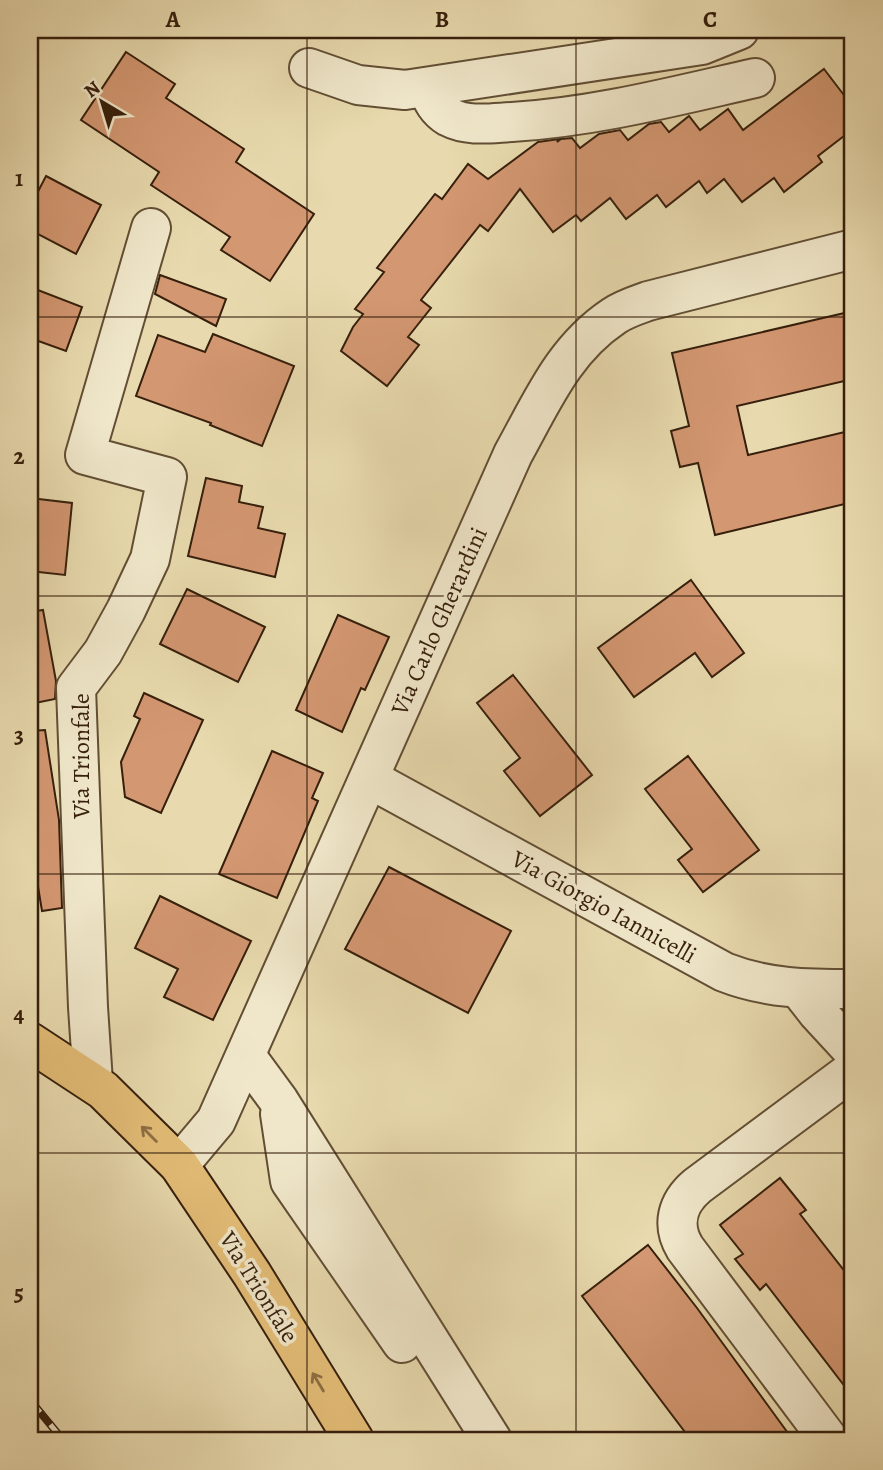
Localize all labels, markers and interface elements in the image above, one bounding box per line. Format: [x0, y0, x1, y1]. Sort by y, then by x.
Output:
text: A [165, 4, 181, 35]
text: B [435, 4, 449, 35]
text: C [703, 4, 717, 35]
north arrow [66, 66, 136, 136]
text: N [79, 75, 106, 104]
text: 1 [15, 163, 23, 194]
text: 2 [13, 441, 25, 472]
street label: Via Carlo Gherardini [383, 522, 495, 721]
street label: Via Trionfale [65, 693, 97, 820]
text: 3 [14, 720, 24, 751]
street label: Via Giorgio Iannicelli [505, 842, 702, 971]
text: 4 [14, 999, 25, 1030]
one-way arrow [141, 1126, 158, 1143]
street label: Via Trionfale [212, 1225, 306, 1349]
text: 5 [14, 1277, 24, 1308]
one-way arrow [311, 1373, 325, 1393]

